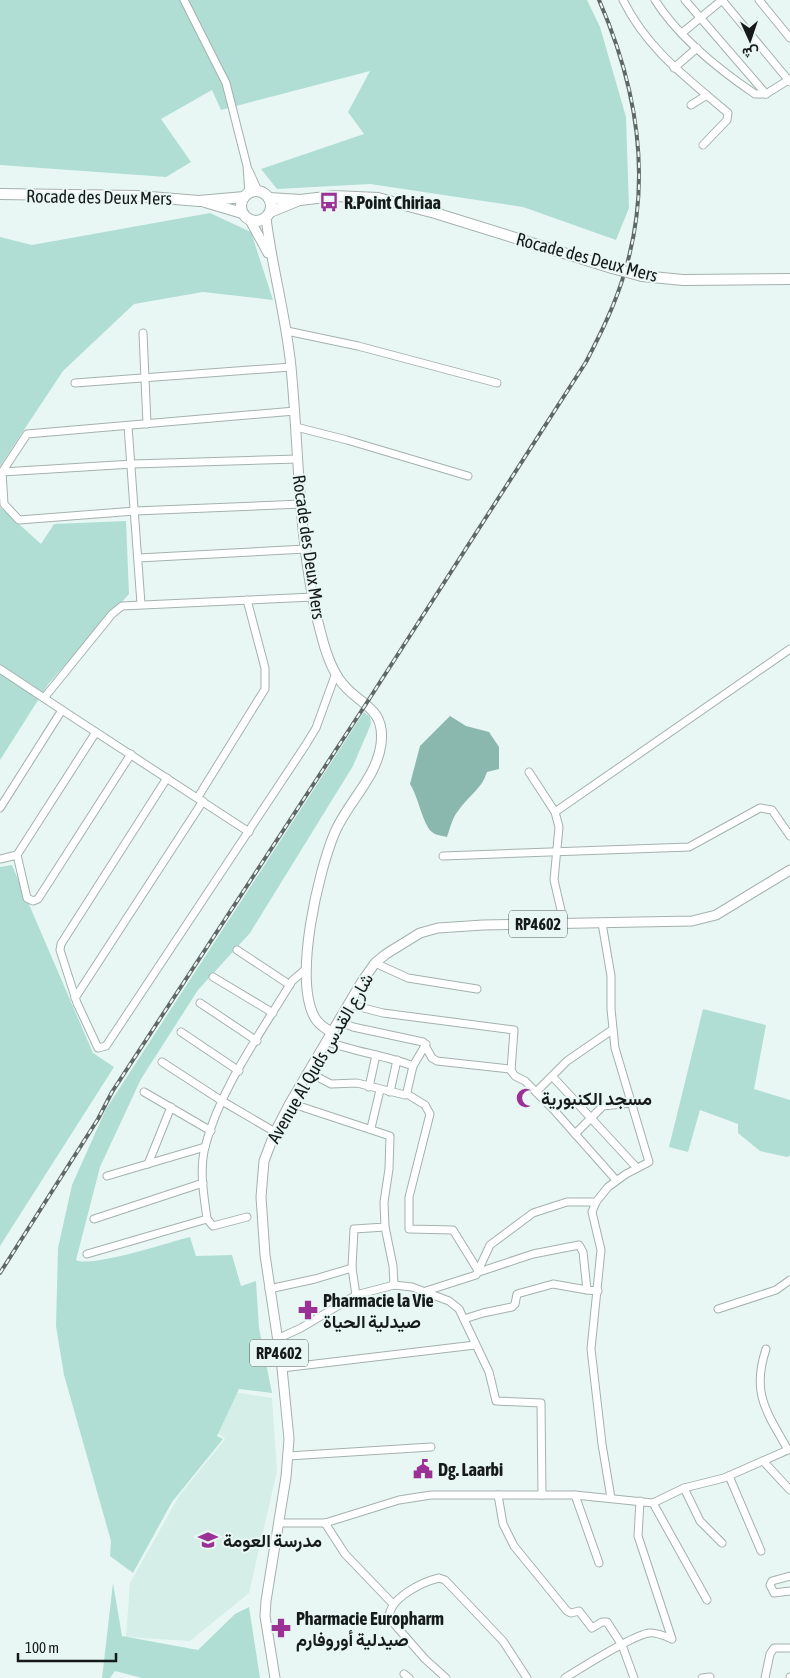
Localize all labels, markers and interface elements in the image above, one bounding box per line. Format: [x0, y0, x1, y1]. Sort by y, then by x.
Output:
north arrow [725, 15, 775, 65]
text: ش [742, 44, 760, 61]
street label: Rocade des Deux Mers [26, 185, 172, 209]
bus stop icon: R.Point Chiriaa [318, 191, 340, 213]
place label: R.Point Chiriaa [344, 192, 441, 213]
street label: Rocade des Deux Mers [514, 228, 660, 286]
street label: Rocade des Deux Mers [288, 473, 330, 621]
road number: RP4602 [509, 911, 567, 938]
street label: Avenue Al Quds شارع القدس [263, 969, 379, 1148]
mosque icon: مسجد الكنبورية [515, 1087, 537, 1109]
place label: مسجد الكنبورية [541, 1088, 652, 1110]
place label: Pharmacie la Vie صيدلية الحياة [323, 1290, 434, 1333]
pharmacy icon: Pharmacie la Vie صيدلية الحياة [297, 1299, 319, 1321]
road number: RP4602 [250, 1340, 308, 1366]
public building icon: Dg. Laarbi [412, 1458, 434, 1480]
place label: Dg. Laarbi [438, 1459, 503, 1480]
school or university icon: مدرسة العومة [197, 1529, 219, 1551]
place label: مدرسة العومة [223, 1530, 322, 1552]
place label: Pharmacie Europharm صيدلية أوروفارم [296, 1608, 444, 1652]
pharmacy icon: Pharmacie Europharm صيدلية أوروفارم [270, 1617, 292, 1639]
scale bar [18, 1630, 115, 1662]
text: 100 m [25, 1639, 59, 1656]

